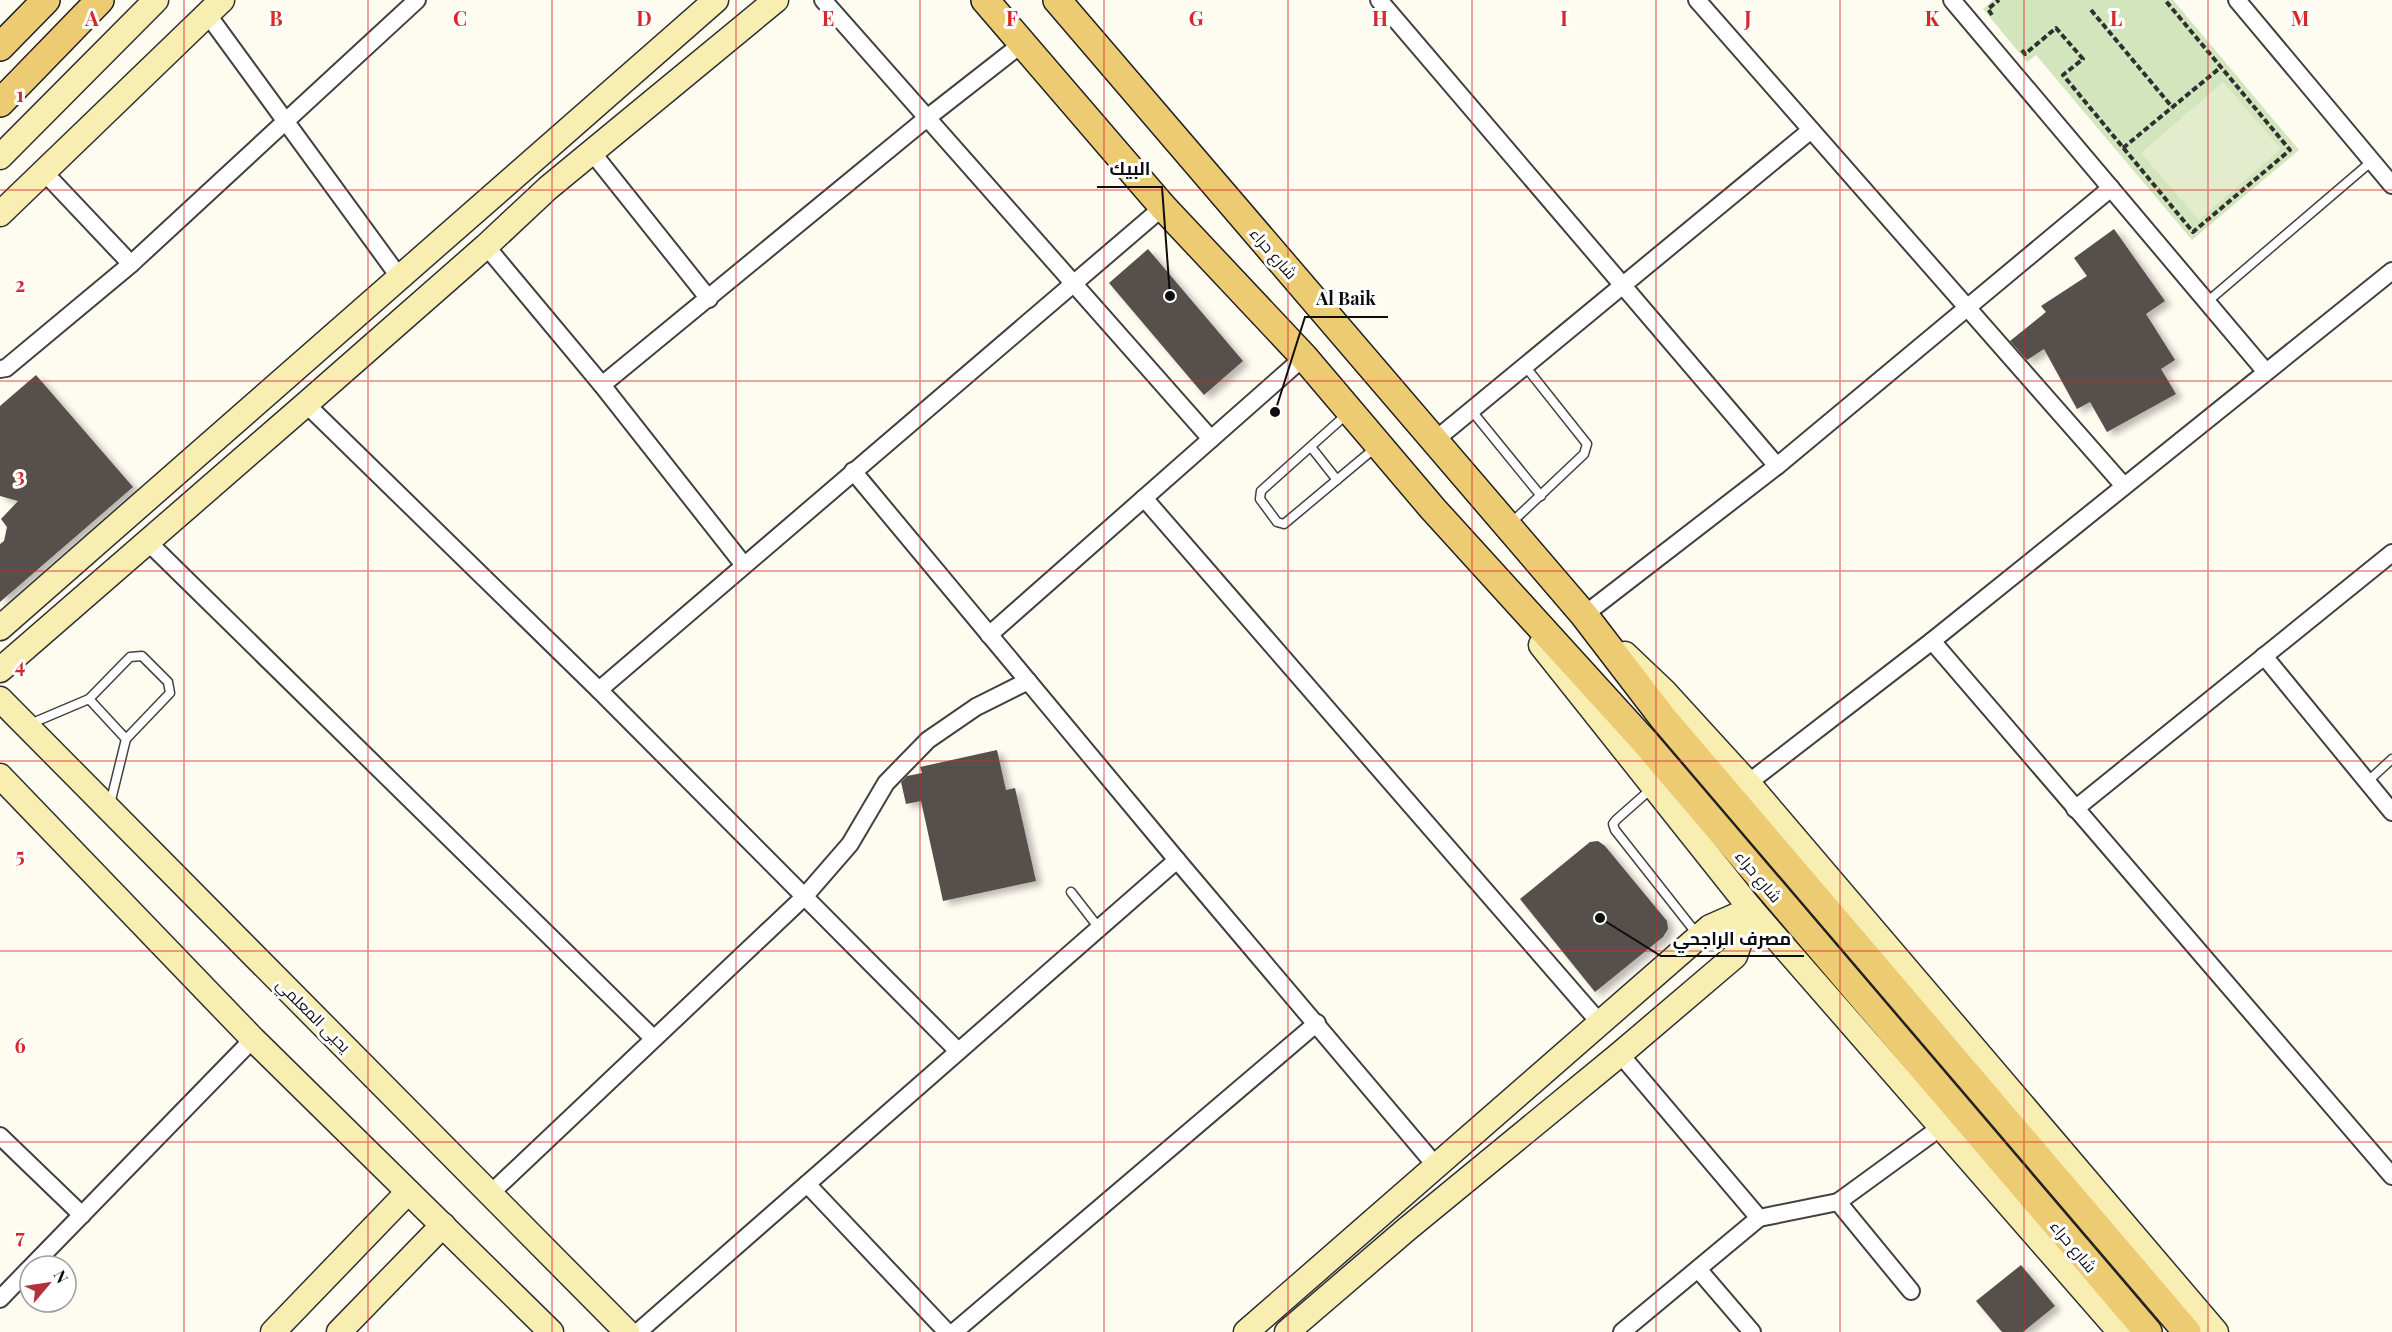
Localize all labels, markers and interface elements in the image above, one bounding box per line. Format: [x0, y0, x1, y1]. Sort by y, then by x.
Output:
text: A [84, 4, 99, 31]
text: B [269, 4, 283, 31]
text: C [453, 4, 467, 31]
text: D [636, 4, 652, 31]
text: E [822, 4, 834, 31]
text: F [1006, 4, 1018, 31]
text: G [1189, 4, 1204, 31]
text: H [1372, 4, 1388, 31]
text: I [1560, 4, 1568, 31]
text: J [1743, 4, 1752, 31]
text: K [1925, 4, 1940, 31]
text: L [2110, 4, 2122, 31]
text: M [2291, 4, 2309, 31]
text: 1 [16, 80, 24, 107]
callout: البيك [1097, 151, 1162, 187]
text: البيك [1110, 156, 1150, 180]
street label: شارع حراء [1244, 223, 1302, 284]
text: 2 [15, 270, 25, 297]
callout: Al Baik [1305, 281, 1388, 317]
text: Al Baik [1315, 286, 1376, 310]
text: 3 [15, 461, 25, 488]
text: 4 [15, 651, 25, 678]
text: 5 [15, 841, 25, 868]
street label: شارع حراء [1730, 846, 1787, 908]
callout: مصرف الراجحي [1661, 920, 1804, 956]
text: مصرف الراجحي [1673, 926, 1791, 954]
street label: يحيى المعلمي [270, 974, 356, 1060]
text: 6 [14, 1031, 26, 1058]
street label: شارع حراء [2045, 1216, 2102, 1278]
text: 7 [15, 1222, 25, 1249]
north arrow [18, 1254, 78, 1314]
text: N [50, 1266, 74, 1287]

